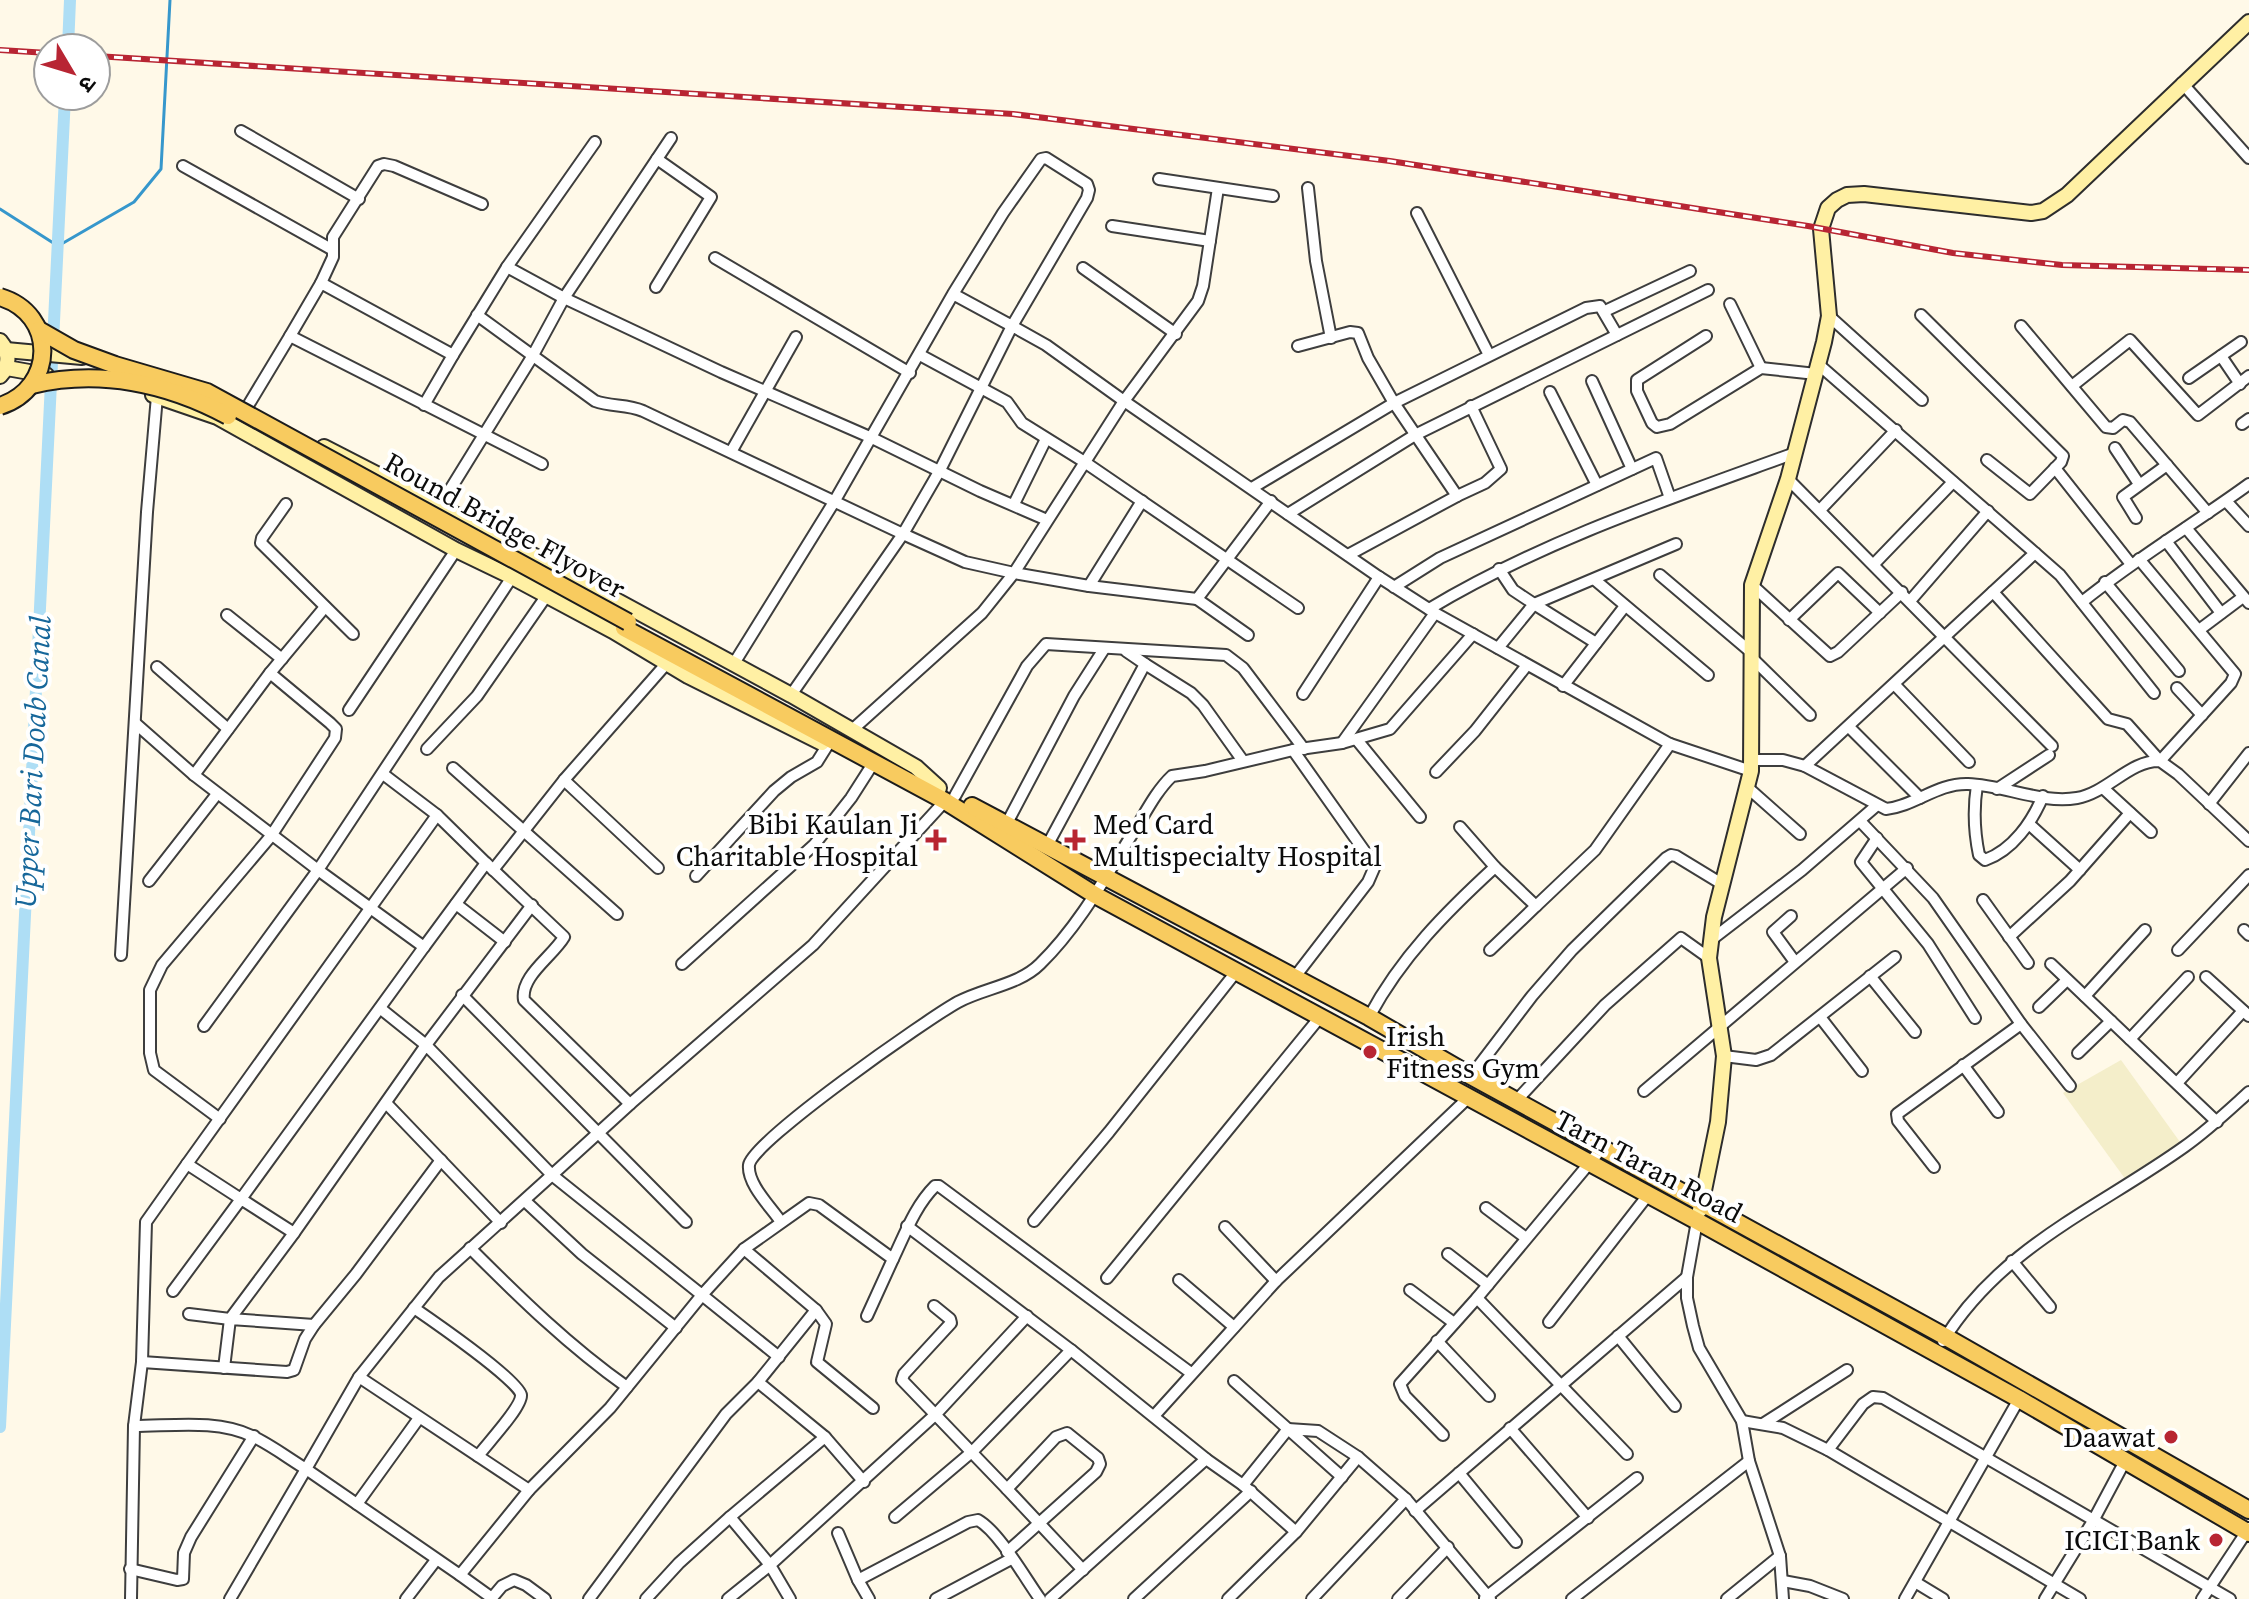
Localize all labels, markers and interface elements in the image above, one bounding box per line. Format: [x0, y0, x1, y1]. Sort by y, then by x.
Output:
north arrow [32, 32, 112, 112]
text: उ [71, 70, 104, 100]
street label: Round Bridge Flyover [378, 443, 633, 607]
water label: Upper Bari Doab Canal [4, 614, 61, 909]
place label: Bibi Kaulan Ji Charitable Hospital [676, 805, 918, 875]
place label: Med Card Multispecialty Hospital [1093, 805, 1382, 875]
marker: Bibi Kaulan Ji Charitable Hospital [925, 829, 947, 851]
marker: Med Card Multispecialty Hospital [1064, 829, 1086, 851]
place label: Irish Fitness Gym [1386, 1017, 1540, 1087]
marker: Irish Fitness Gym [1361, 1043, 1379, 1061]
street label: Tarn Taran Road [1549, 1101, 1749, 1231]
place label: Daawat [2063, 1418, 2156, 1456]
marker: Daawat [2162, 1428, 2180, 1446]
place label: ICICI Bank [2064, 1521, 2201, 1559]
marker: ICICI Bank [2207, 1531, 2225, 1549]

